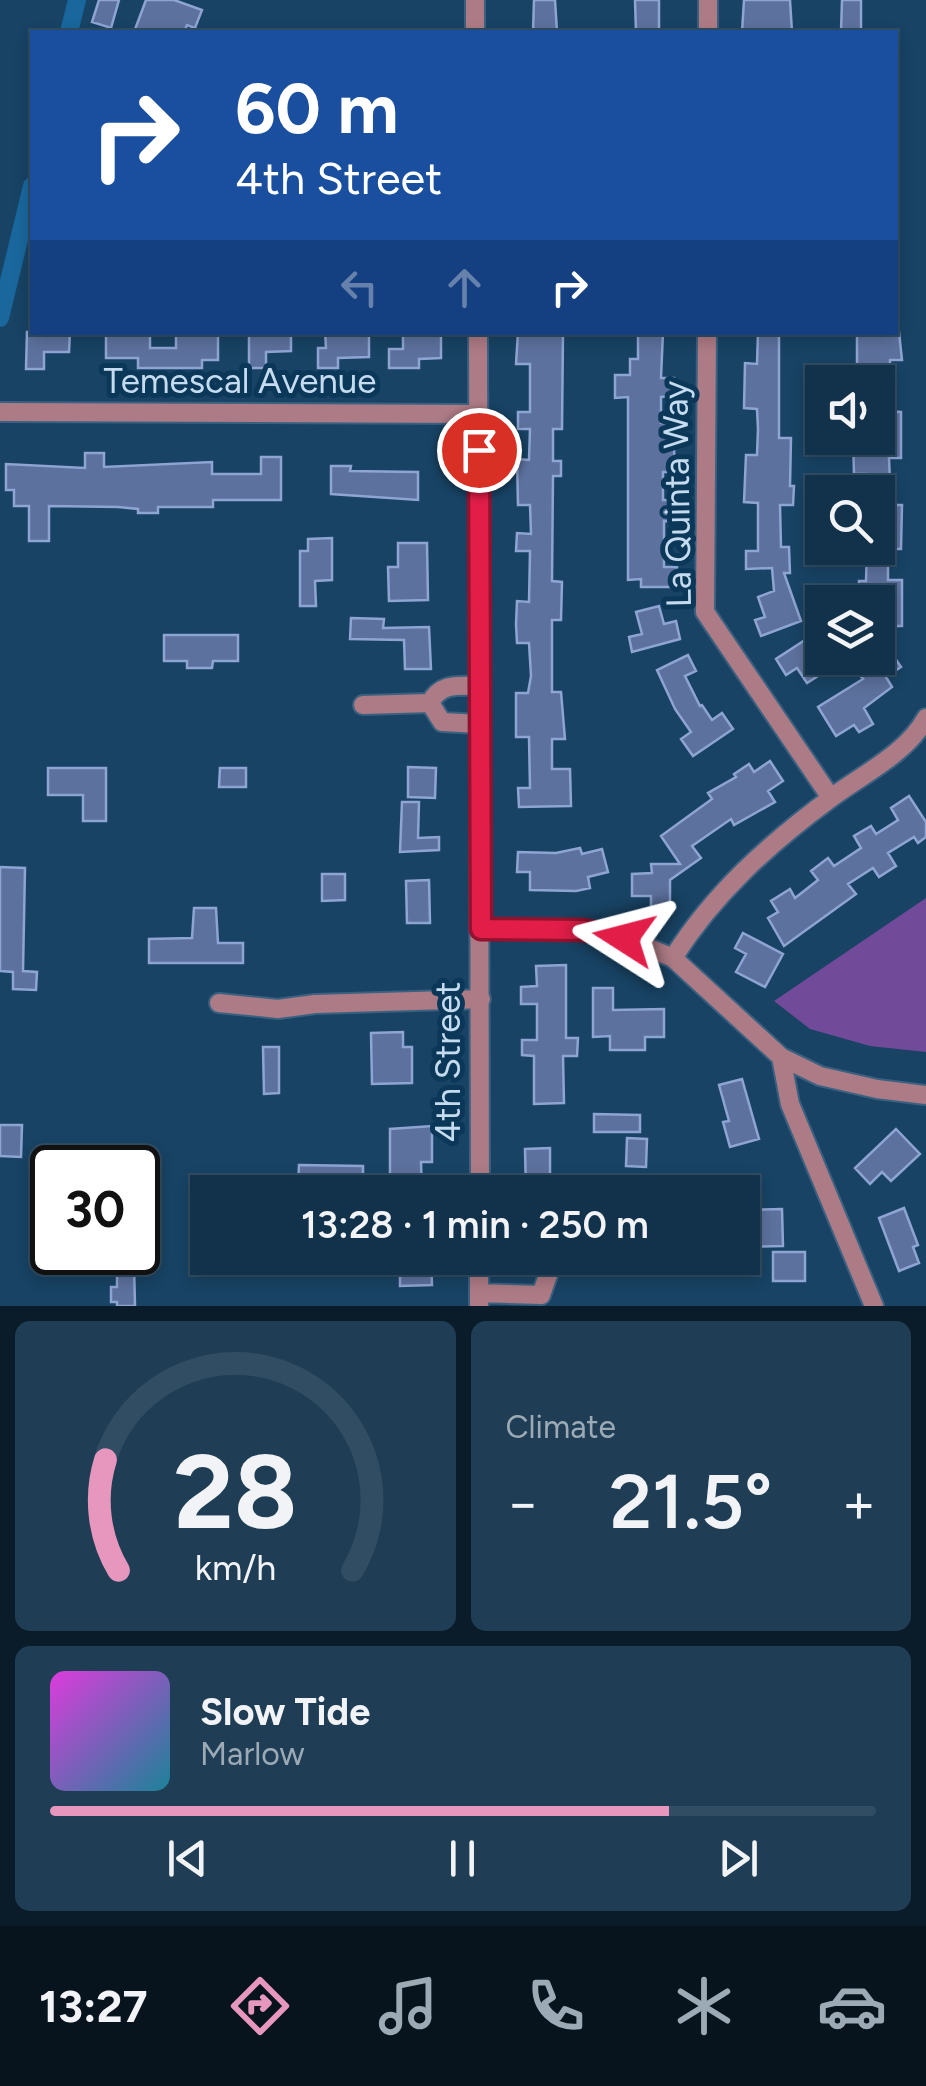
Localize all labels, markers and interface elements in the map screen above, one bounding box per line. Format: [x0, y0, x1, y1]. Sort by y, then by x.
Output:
text: 60 m [235, 66, 399, 151]
icon: right [70, 70, 200, 200]
text: 4th Street [235, 151, 442, 205]
icon: left [332, 260, 387, 315]
icon: ahead [437, 260, 492, 315]
icon: right [542, 260, 597, 315]
street label: Temescal Avenue [104, 360, 376, 402]
map controls [805, 365, 895, 675]
button: sound [805, 365, 895, 455]
street label: La Quinta Way [654, 380, 700, 608]
pin [437, 408, 522, 493]
icon: arrive [452, 423, 507, 478]
button: search [805, 475, 895, 565]
button: layers [805, 585, 895, 675]
position arrow [572, 886, 676, 990]
street label: 4th Street [427, 981, 469, 1143]
speed limit sign: 30 [30, 1145, 160, 1275]
text: 13:28 · 1 min · 250 m [301, 1202, 649, 1248]
text: Climate [506, 1408, 616, 1446]
text: 28 [173, 1429, 297, 1554]
text: 21.5° [609, 1457, 772, 1547]
text: − [506, 1470, 540, 1536]
text: + [842, 1470, 876, 1536]
text: km/h [194, 1546, 276, 1589]
text: Slow Tide [200, 1689, 370, 1735]
text: Marlow [200, 1735, 304, 1773]
icon: previous [160, 1831, 215, 1886]
icon: pause [435, 1831, 490, 1886]
icon: next [711, 1831, 766, 1886]
icon: directions [225, 1971, 295, 2041]
icon: music [373, 1971, 443, 2041]
icon: phone [521, 1971, 591, 2041]
icon: climate [669, 1971, 739, 2041]
icon: car [817, 1971, 887, 2041]
text: 13:27 [39, 1979, 148, 2033]

